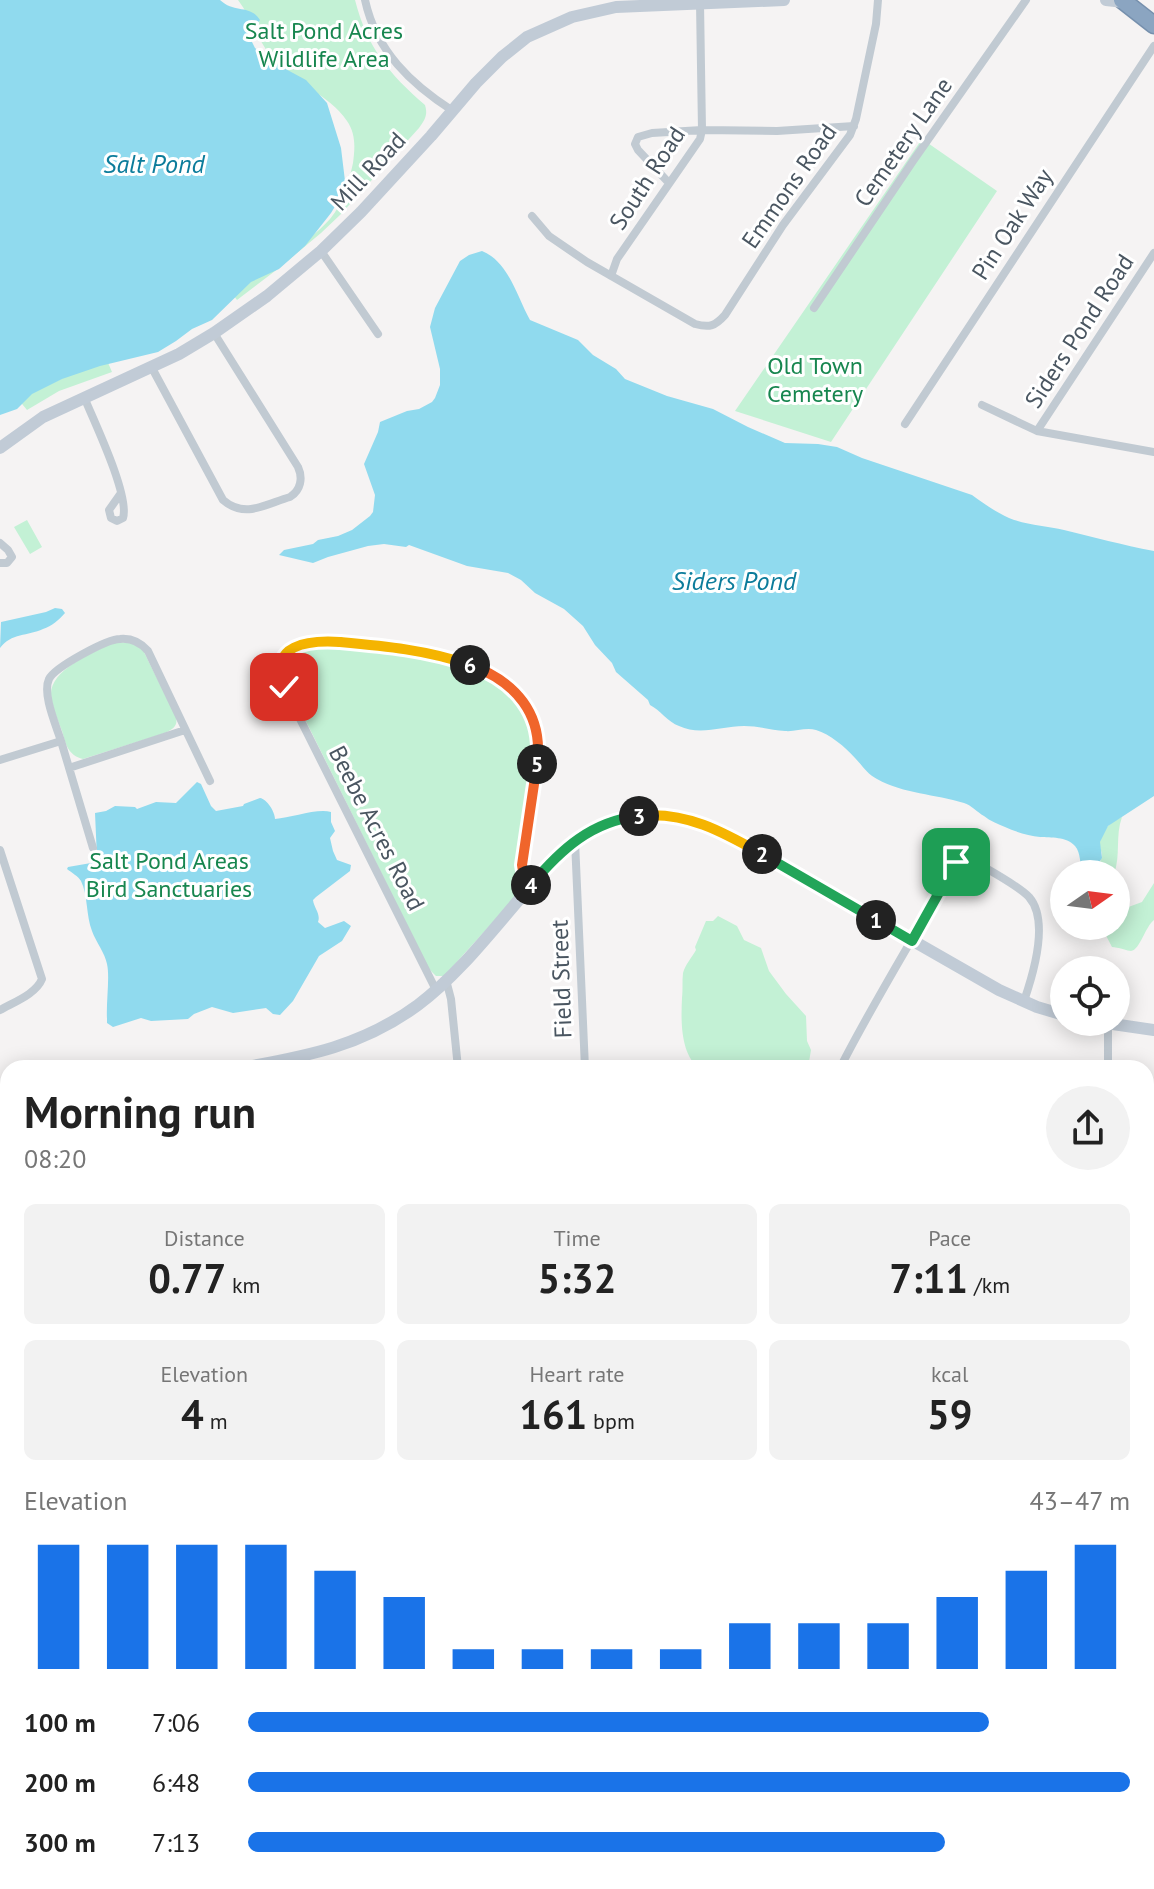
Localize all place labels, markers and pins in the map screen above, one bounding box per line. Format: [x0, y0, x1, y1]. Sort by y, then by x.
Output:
pin: 6 [450, 645, 490, 685]
pin [250, 653, 318, 721]
pin: 5 [517, 744, 557, 784]
pin: 3 [619, 796, 659, 836]
pin [922, 828, 990, 896]
pin: 2 [742, 834, 782, 874]
pin: 4 [511, 865, 551, 905]
pin: 1 [856, 900, 896, 940]

